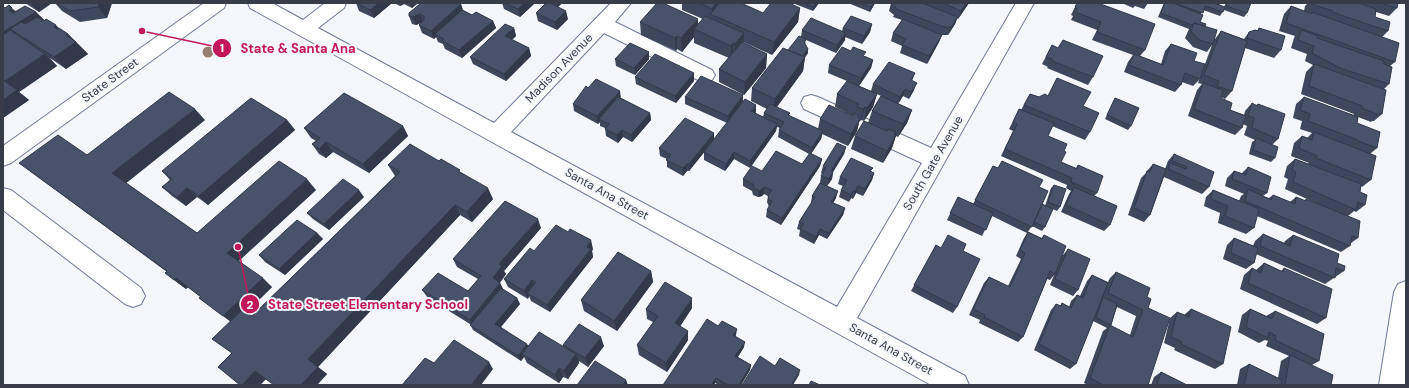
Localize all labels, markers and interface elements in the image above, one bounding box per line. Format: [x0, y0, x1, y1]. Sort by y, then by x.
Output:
street label: Madison Avenue [522, 30, 596, 106]
callout: State & Santa Ana [212, 36, 364, 61]
text: 1 [220, 40, 224, 56]
text: State & Santa Ana [240, 40, 356, 57]
street label: State Street [78, 54, 142, 106]
street label: South Gate Avenue [899, 113, 967, 213]
street label: Santa Ana Street [562, 164, 652, 224]
callout: State Street Elementary School [240, 292, 476, 317]
text: State Street Elementary School [268, 296, 468, 313]
text: 2 [247, 297, 254, 313]
street label: Santa Ana Street [846, 319, 936, 379]

